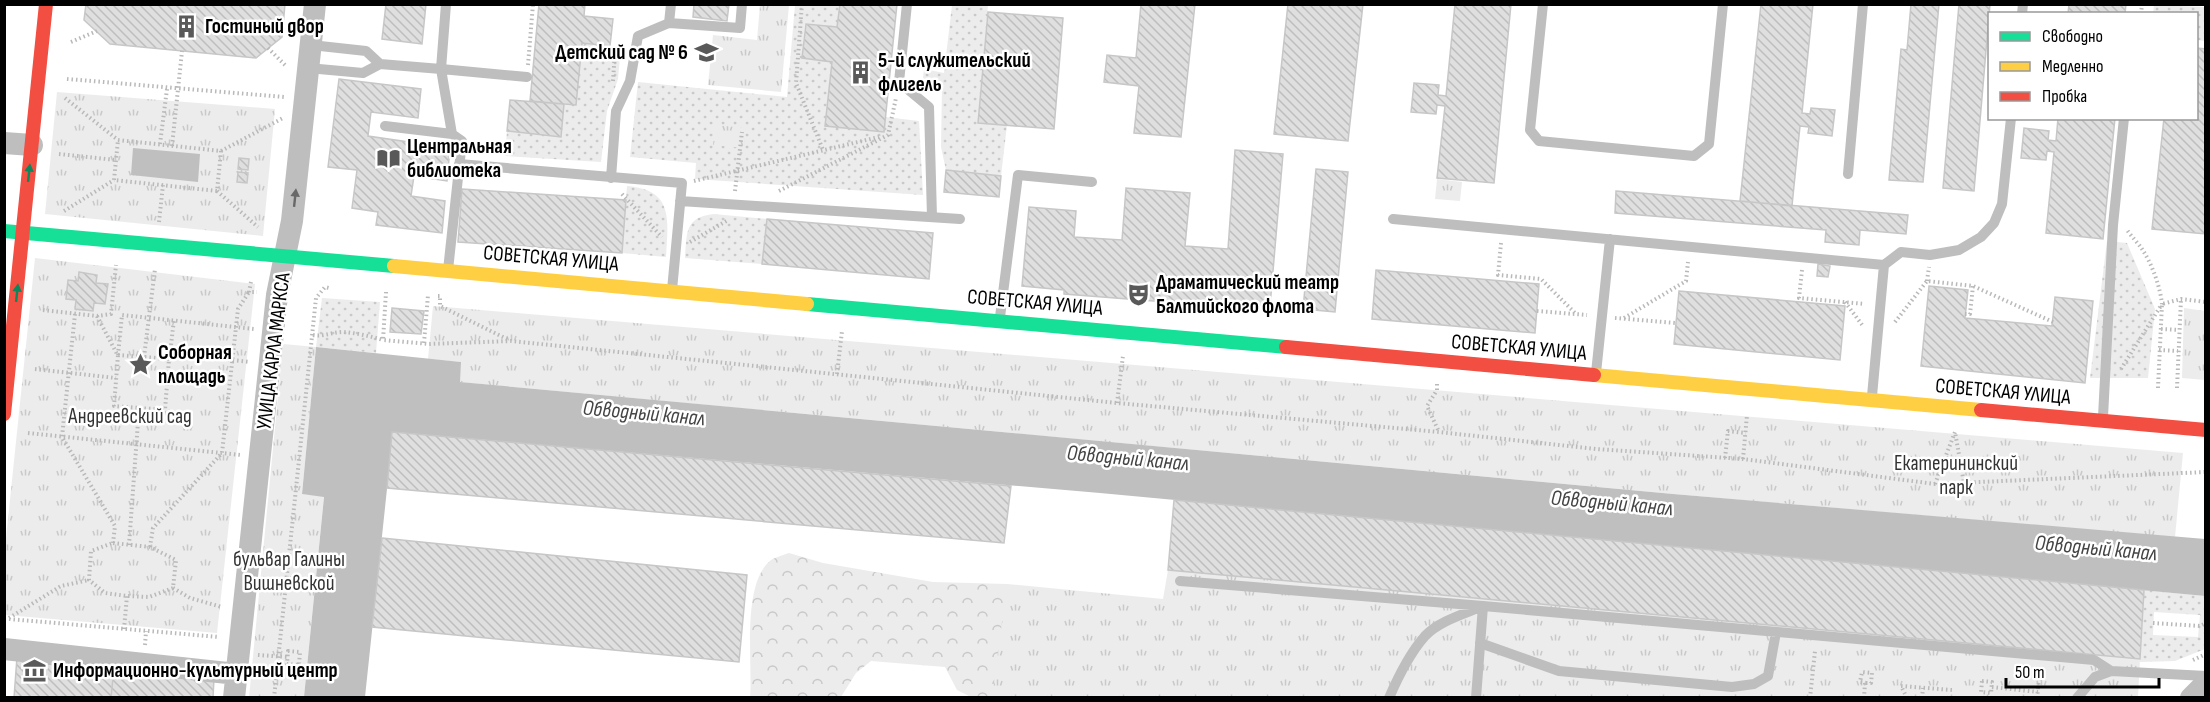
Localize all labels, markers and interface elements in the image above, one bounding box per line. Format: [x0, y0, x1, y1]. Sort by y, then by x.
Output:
legend [1988, 12, 2198, 120]
building icon: Гостиный двор [174, 13, 200, 39]
place label: Гостиный двор [205, 14, 324, 39]
text: Свободно [2042, 26, 2103, 47]
school or university icon: Детский сад № 6 [693, 39, 719, 65]
place label: Детский сад № 6 [555, 40, 688, 65]
place label: 5-й служительский флигель [878, 48, 1031, 97]
text: Медленно [2042, 56, 2104, 77]
building icon: 5-й служительский флигель [847, 59, 873, 85]
text: Пробка [2042, 86, 2087, 107]
place label: Центральная библиотека [407, 134, 512, 183]
library icon: Центральная библиотека [376, 145, 402, 171]
one-way arrow [24, 164, 34, 183]
one-way arrow [290, 188, 300, 207]
street label: СОВЕТСКАЯ УЛИЦА [482, 240, 621, 277]
street label: УЛИЦА КАРЛА МАРКСА [251, 270, 296, 431]
place label: Драматический театр Балтийского флота [1156, 270, 1339, 319]
theatre icon: Драматический театр Балтийского флота [1125, 281, 1151, 307]
one-way arrow [12, 284, 22, 303]
street label: СОВЕТСКАЯ УЛИЦА [966, 284, 1105, 321]
street label: СОВЕТСКАЯ УЛИЦА [1450, 329, 1589, 366]
place label: Соборная площадь [158, 340, 232, 389]
place icon: Соборная площадь [127, 351, 153, 377]
street label: СОВЕТСКАЯ УЛИЦА [1934, 373, 2073, 410]
water label: Обводный канал [582, 395, 706, 432]
park label: Андреевский сад [67, 404, 192, 429]
water label: Обводный канал [1066, 440, 1190, 477]
park label: Екатерининский парк [1894, 451, 2018, 500]
water label: Обводный канал [1550, 485, 1674, 522]
water label: Обводный канал [2034, 530, 2158, 567]
park label: бульвар Галины Вишневской [233, 547, 345, 596]
scale bar [2006, 651, 2159, 689]
museum icon: Информационно-культурный центр [22, 657, 48, 683]
place label: Информационно-культурный центр [53, 658, 338, 683]
text: 50 m [2015, 662, 2045, 683]

